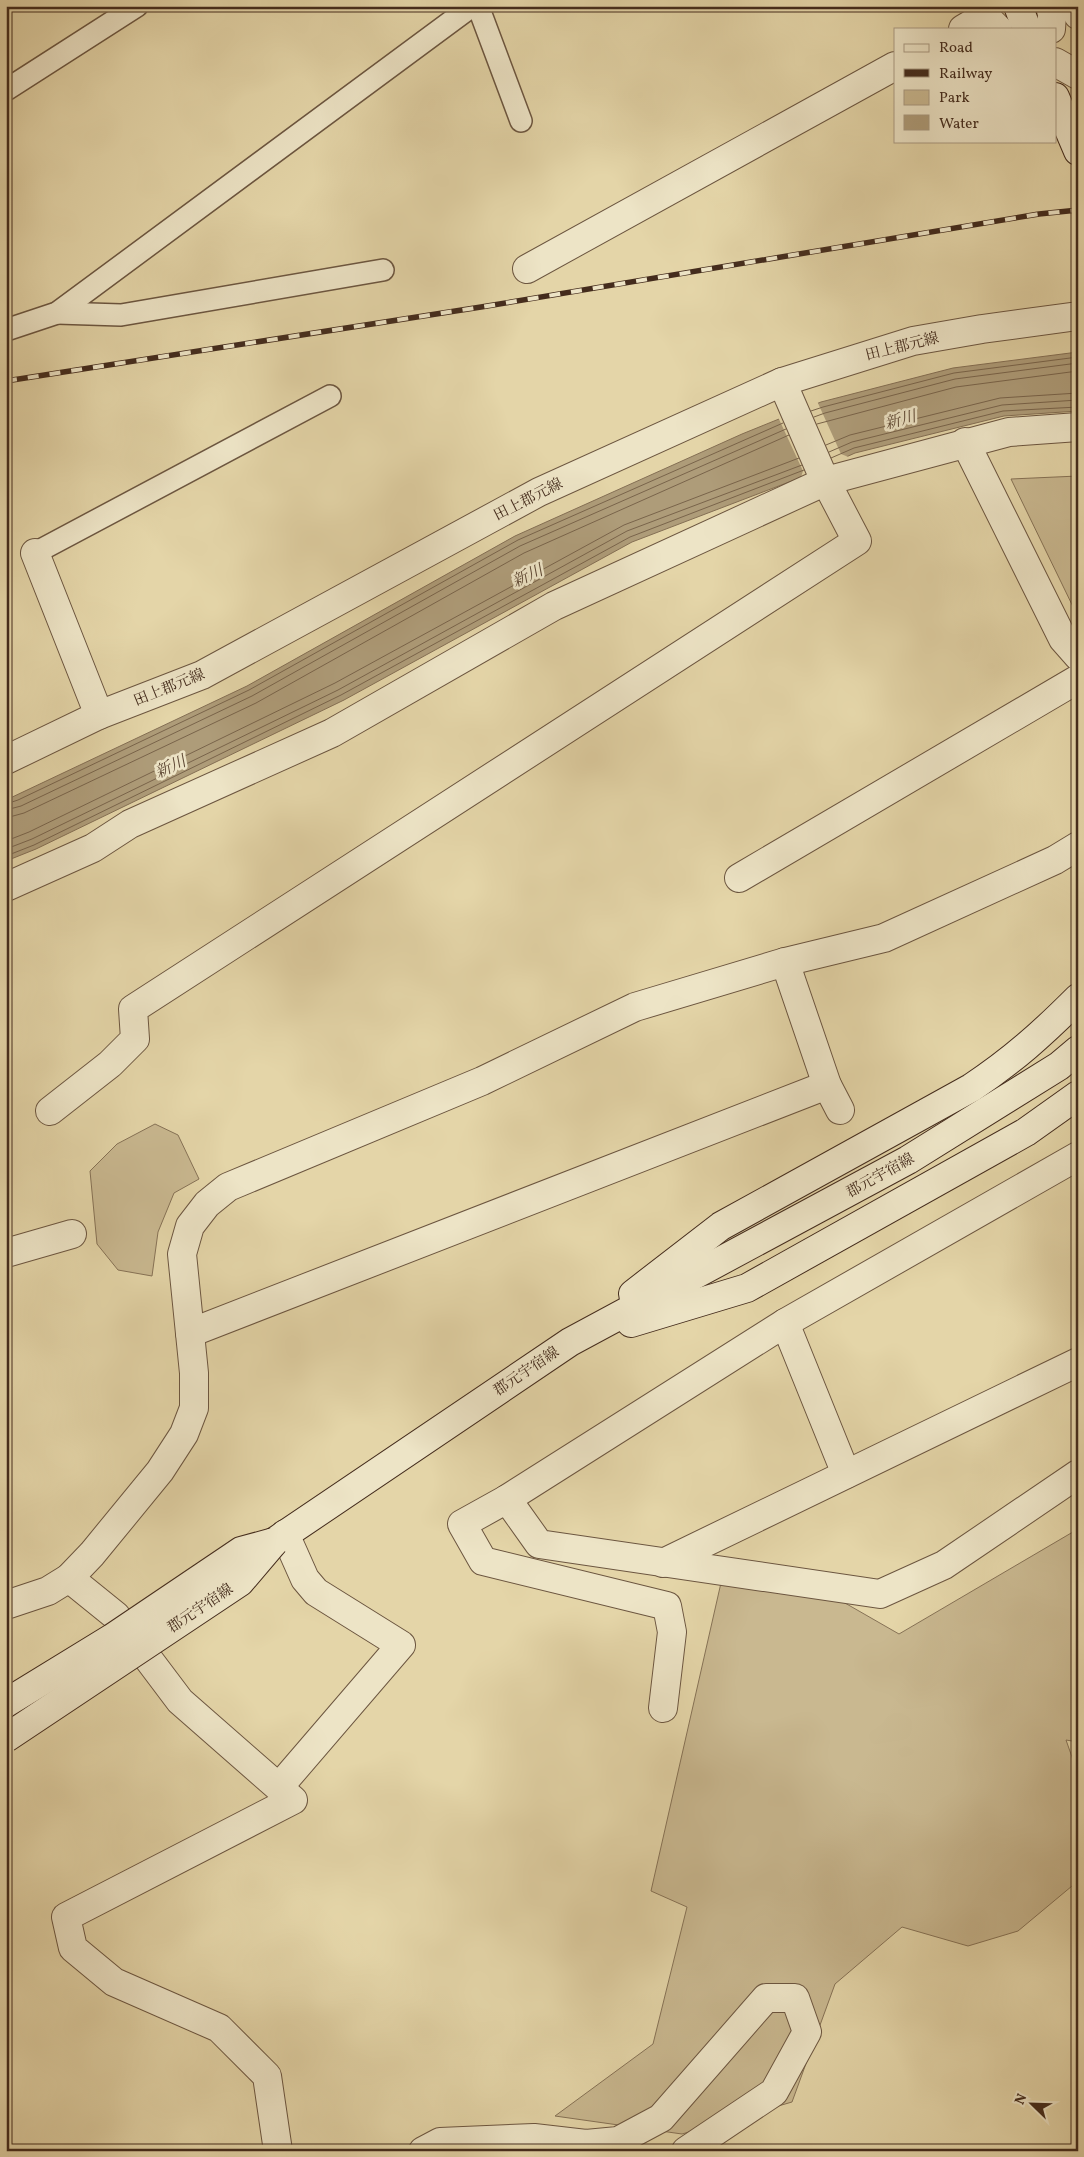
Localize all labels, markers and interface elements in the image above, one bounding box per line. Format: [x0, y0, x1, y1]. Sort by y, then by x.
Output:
legend [894, 28, 1056, 142]
text: Road [939, 38, 973, 59]
text: Railway [939, 64, 992, 85]
text: Park [939, 88, 970, 109]
text: Water [939, 114, 979, 135]
street label: 田上郡元線 [863, 328, 941, 367]
water label: 新川 [882, 406, 921, 436]
street label: 田上郡元線 [490, 474, 567, 527]
water label: 新川 [509, 559, 549, 594]
street label: 田上郡元線 [131, 665, 208, 712]
water label: 新川 [152, 750, 192, 785]
street label: 郡元宇宿線 [843, 1149, 919, 1204]
street label: 郡元宇宿線 [490, 1343, 564, 1402]
street label: 郡元宇宿線 [164, 1580, 238, 1639]
north arrow [1006, 2080, 1056, 2130]
text: N [1011, 2091, 1032, 2108]

